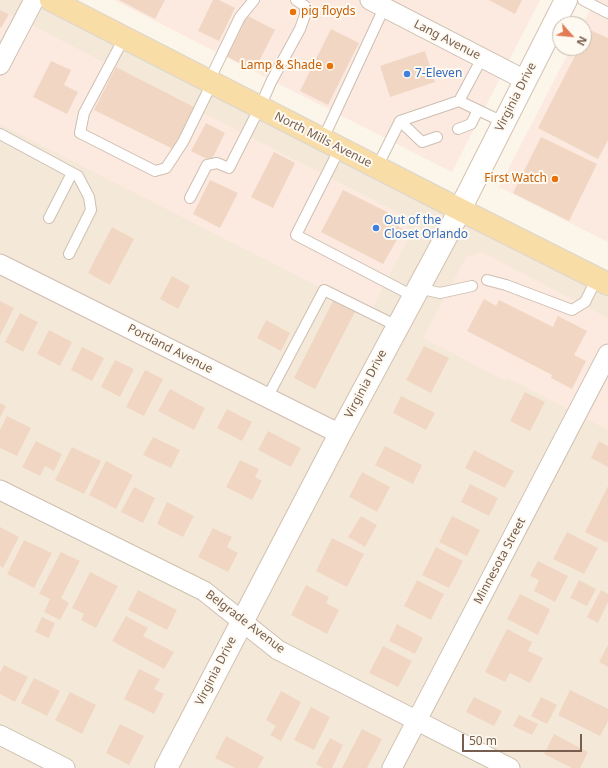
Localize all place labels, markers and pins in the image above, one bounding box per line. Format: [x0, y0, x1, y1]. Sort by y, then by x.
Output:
place label: pig floyds [301, 5, 355, 19]
marker: pig floyds [288, 7, 298, 17]
place label: Lamp & Shade [240, 59, 322, 73]
marker: Lamp & Shade [325, 61, 335, 71]
place label: 7-Eleven [415, 67, 462, 81]
marker: 7-Eleven [402, 69, 412, 79]
place label: First Watch [484, 172, 547, 186]
marker: First Watch [550, 174, 560, 184]
place label: Out of the Closet Orlando [384, 214, 468, 242]
marker: Out of the Closet Orlando [371, 223, 381, 233]

